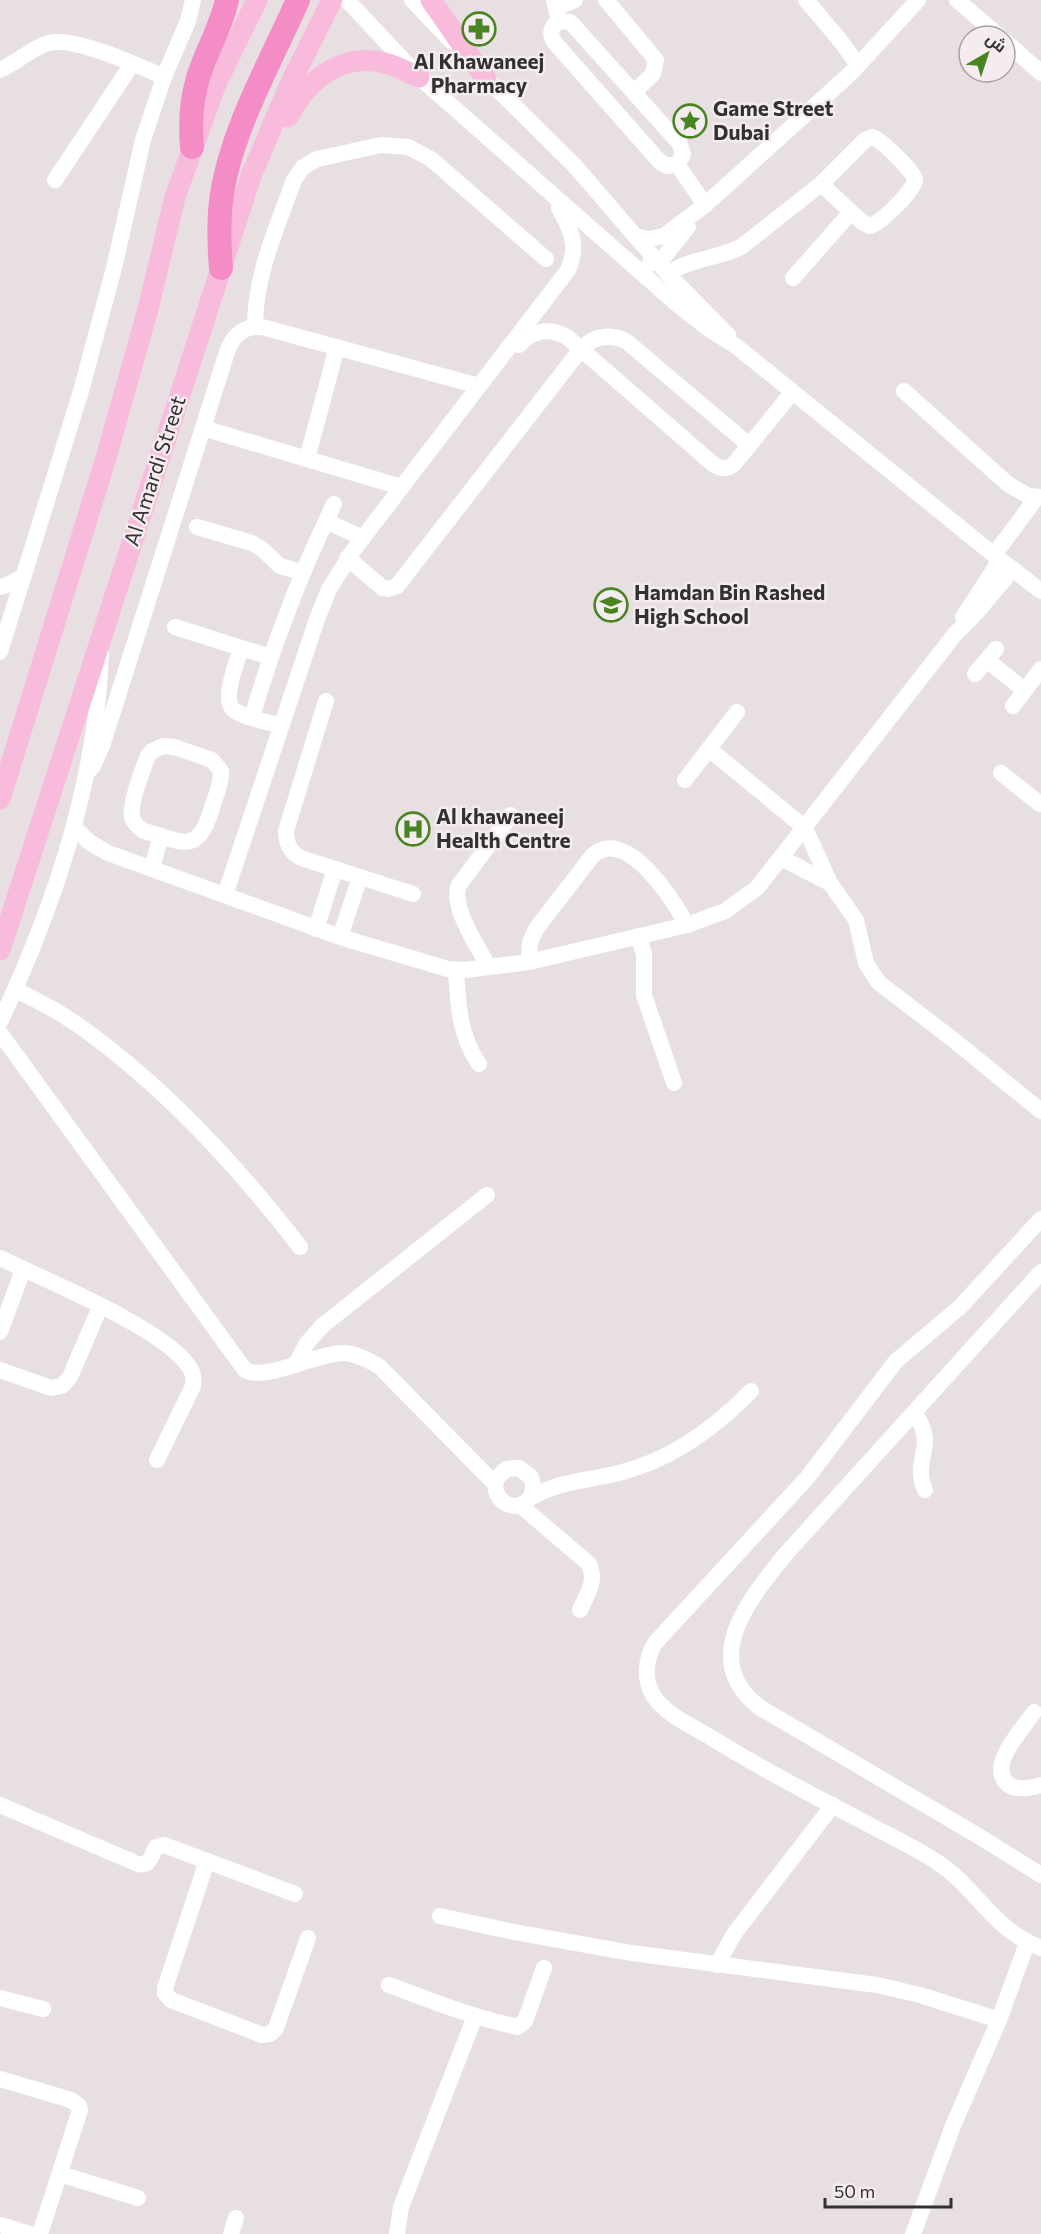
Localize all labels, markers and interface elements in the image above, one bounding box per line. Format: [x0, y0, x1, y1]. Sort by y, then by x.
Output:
pharmacy icon: Al Khawaneej Pharmacy [461, 11, 497, 47]
north arrow [957, 24, 1017, 84]
text: ش [982, 28, 1011, 57]
place label: Al Khawaneej Pharmacy [414, 48, 544, 97]
place label: Game Street Dubai [713, 95, 833, 144]
place icon: Game Street Dubai [672, 103, 708, 139]
street label: Al Amardi Street [117, 392, 190, 549]
place label: Hamdan Bin Rashed High School [634, 579, 825, 628]
school or university icon: Hamdan Bin Rashed High School [593, 587, 629, 623]
place label: Al khawaneej Health Centre [436, 803, 571, 852]
hospital icon: Al khawaneej Health Centre [395, 811, 431, 847]
scale bar [825, 2171, 951, 2209]
text: 50 m [834, 2180, 875, 2202]

